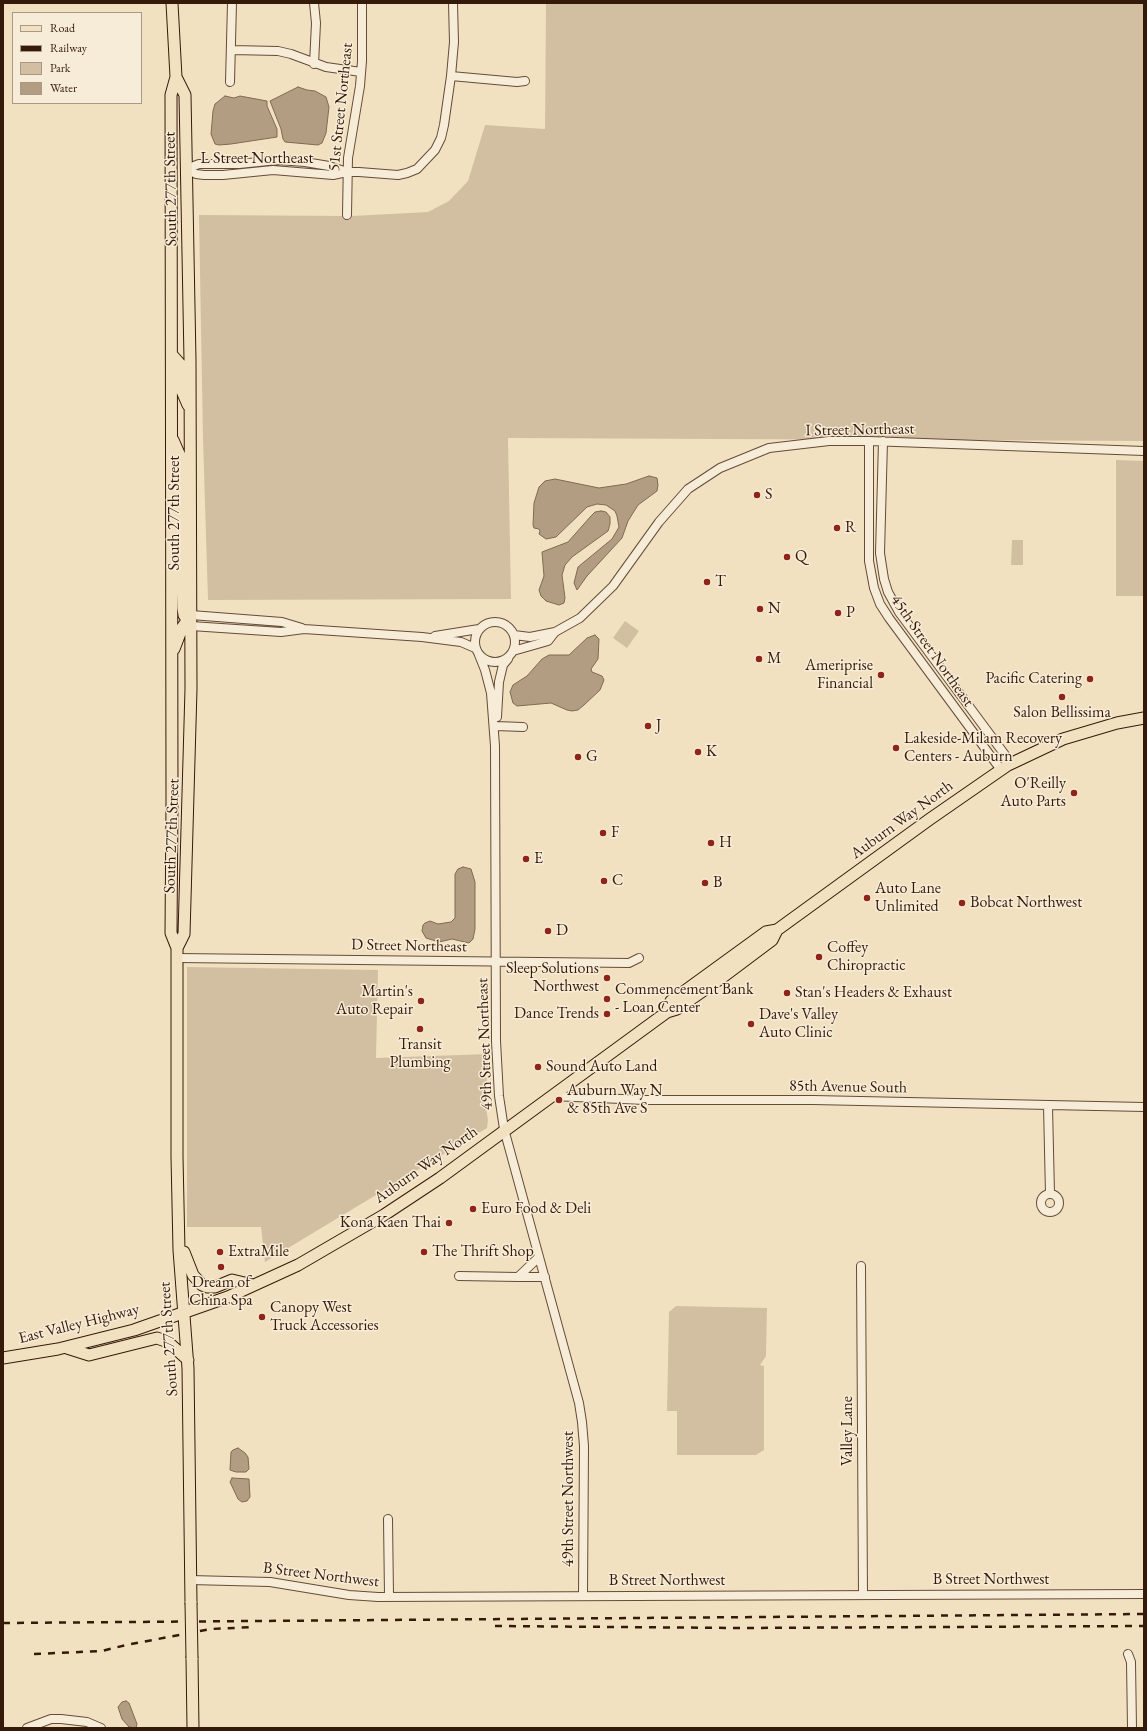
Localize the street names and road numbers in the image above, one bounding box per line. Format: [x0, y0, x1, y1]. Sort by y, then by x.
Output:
street label: 51st Street Northeast [325, 42, 357, 172]
street label: South 277th Street [160, 131, 182, 247]
street label: L Street Northeast [201, 149, 313, 169]
street label: I Street Northeast [805, 419, 915, 441]
street label: South 277th Street [165, 456, 185, 570]
street label: 45th Street Northeast [886, 591, 978, 711]
street label: Auburn Way North [847, 776, 957, 864]
street label: South 277th Street [160, 778, 184, 894]
street label: D Street Northeast [351, 935, 467, 957]
street label: 49th Street Northeast [473, 978, 497, 1110]
street label: 85th Avenue South [789, 1076, 907, 1098]
street label: Auburn Way North [371, 1122, 481, 1208]
street label: South 277th Street [155, 1281, 183, 1397]
street label: East Valley Highway [17, 1300, 141, 1348]
street label: Valley Lane [838, 1396, 858, 1466]
street label: 49th Street Northwest [559, 1431, 579, 1567]
street label: B Street Northwest [262, 1558, 380, 1592]
street label: B Street Northwest [933, 1570, 1049, 1590]
street label: B Street Northwest [609, 1571, 725, 1591]

